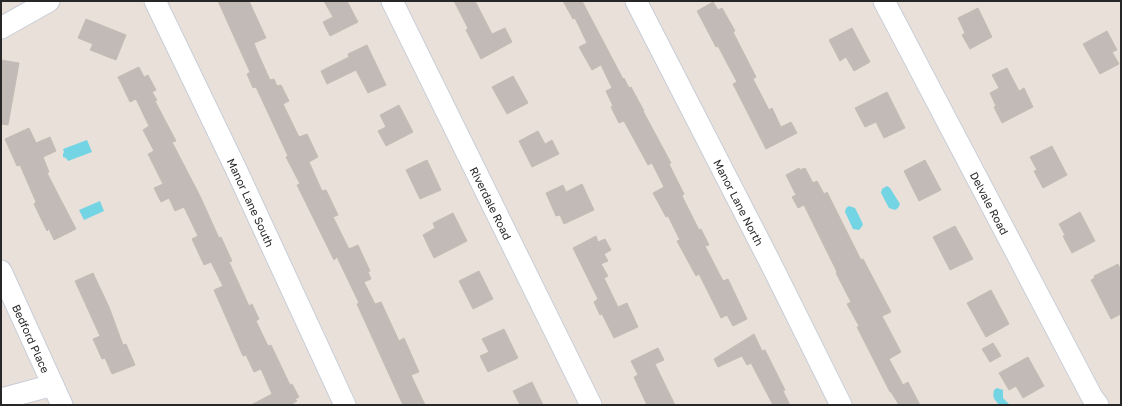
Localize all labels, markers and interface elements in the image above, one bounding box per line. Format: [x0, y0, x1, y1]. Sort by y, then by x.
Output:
street label: Manor Lane South [225, 156, 277, 248]
street label: Manor Lane North [712, 157, 767, 247]
street label: Riverdale Road [468, 164, 515, 241]
street label: Delvale Road [968, 169, 1012, 236]
street label: Bedford Place [10, 302, 53, 375]

